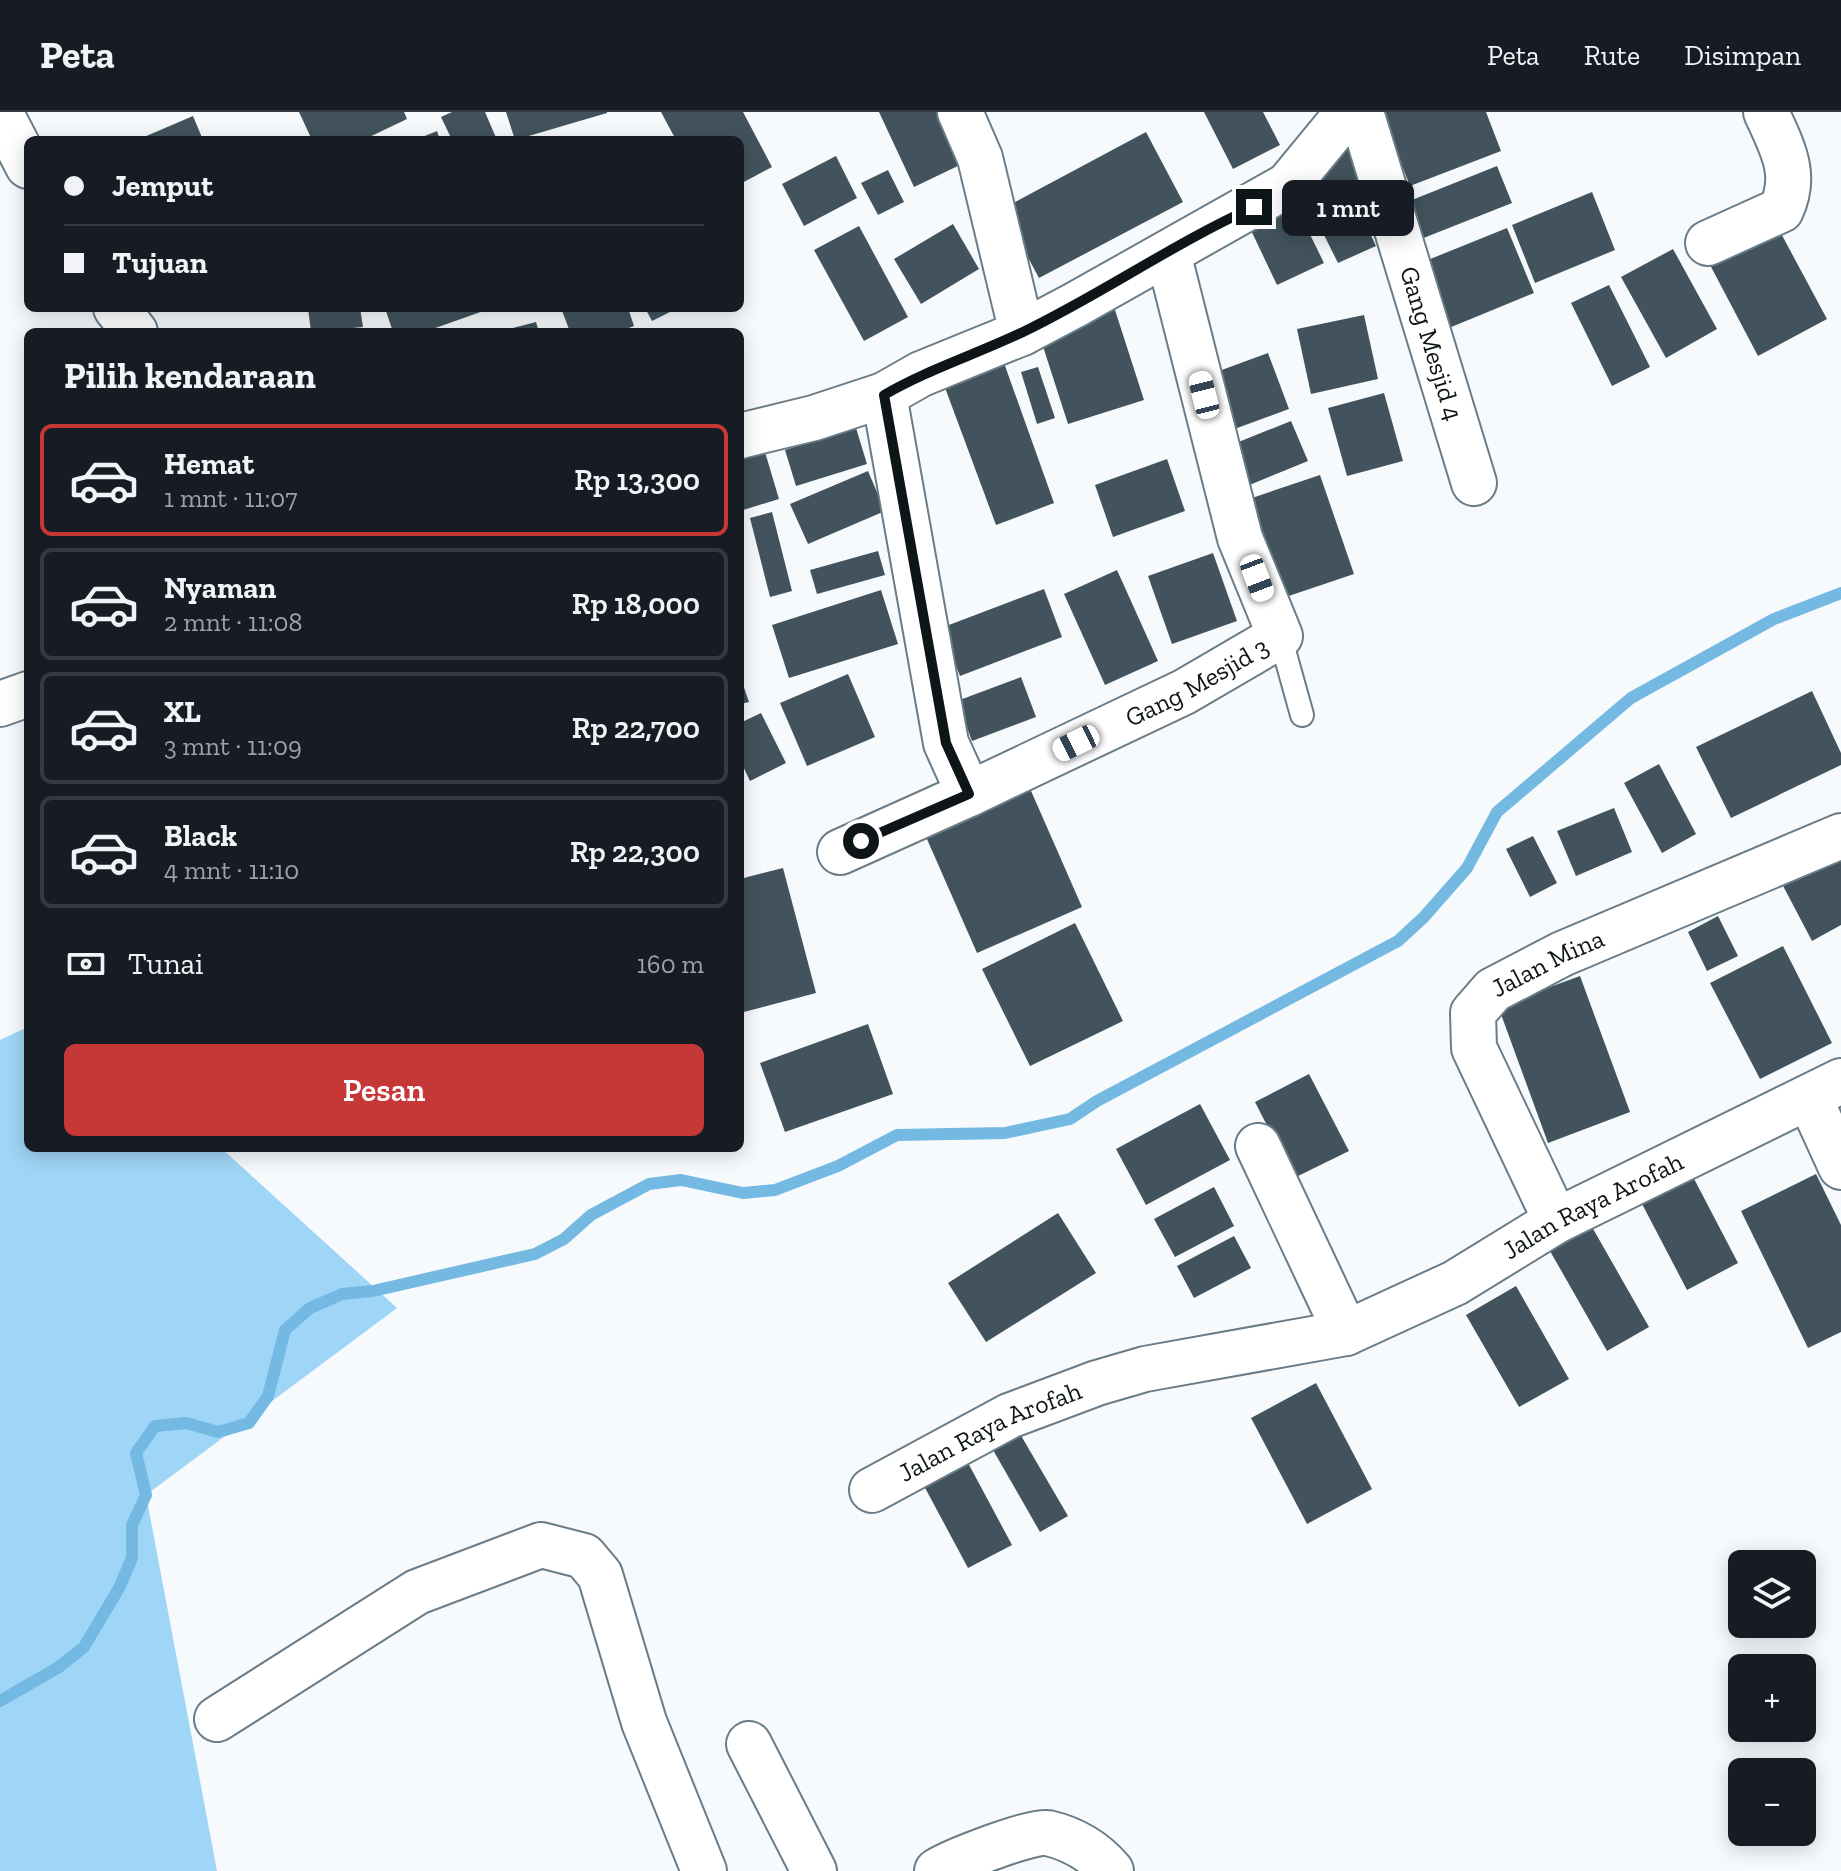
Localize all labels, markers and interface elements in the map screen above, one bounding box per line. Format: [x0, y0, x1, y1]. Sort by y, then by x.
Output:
text: Peta [40, 32, 115, 78]
text: Peta [1487, 39, 1540, 72]
text: Rute [1584, 39, 1640, 72]
text: Disimpan [1684, 39, 1801, 72]
text: Jemput [112, 168, 213, 204]
callout: 1 mnt [1282, 179, 1414, 235]
route end [1236, 189, 1272, 225]
text: 1 mnt [1316, 192, 1380, 224]
text: Tujuan [112, 245, 208, 281]
street label: Gang Mesjid 4 [1393, 262, 1470, 425]
text: Pilih kendaraan [64, 354, 316, 397]
car [1187, 369, 1221, 421]
icon: car [68, 444, 140, 516]
text: Hemat [164, 446, 254, 482]
text: Rp 13,300 [574, 462, 700, 498]
text: 1 mnt · 11:07 [164, 482, 297, 514]
car [1237, 551, 1277, 605]
icon: car [68, 568, 140, 640]
text: Nyaman [164, 570, 276, 606]
text: Rp 18,000 [572, 586, 700, 622]
text: 2 mnt · 11:08 [164, 606, 303, 638]
street label: Gang Mesjid 3 [1120, 630, 1274, 734]
icon: car [68, 692, 140, 764]
text: XL [164, 694, 201, 730]
text: Rp 22,700 [572, 710, 700, 746]
car [1049, 722, 1103, 764]
text: 3 mnt · 11:09 [164, 730, 302, 762]
icon: car [68, 816, 140, 888]
text: Black [164, 818, 237, 854]
route start [843, 823, 879, 859]
text: Rp 22,300 [570, 834, 700, 870]
text: 4 mnt · 11:10 [164, 854, 299, 886]
street label: Jalan Mina [1486, 922, 1609, 1004]
icon: cash [64, 942, 108, 986]
text: Tunai [128, 946, 204, 982]
text: 160 m [637, 948, 704, 980]
button: Pesan [64, 1044, 704, 1136]
street label: Jalan Raya Arofah [1496, 1145, 1689, 1266]
street label: Jalan Raya Arofah [893, 1374, 1086, 1489]
map controls [1728, 1550, 1816, 1846]
button: layers [1728, 1550, 1816, 1638]
button: + [1728, 1654, 1816, 1742]
button: − [1728, 1758, 1816, 1846]

